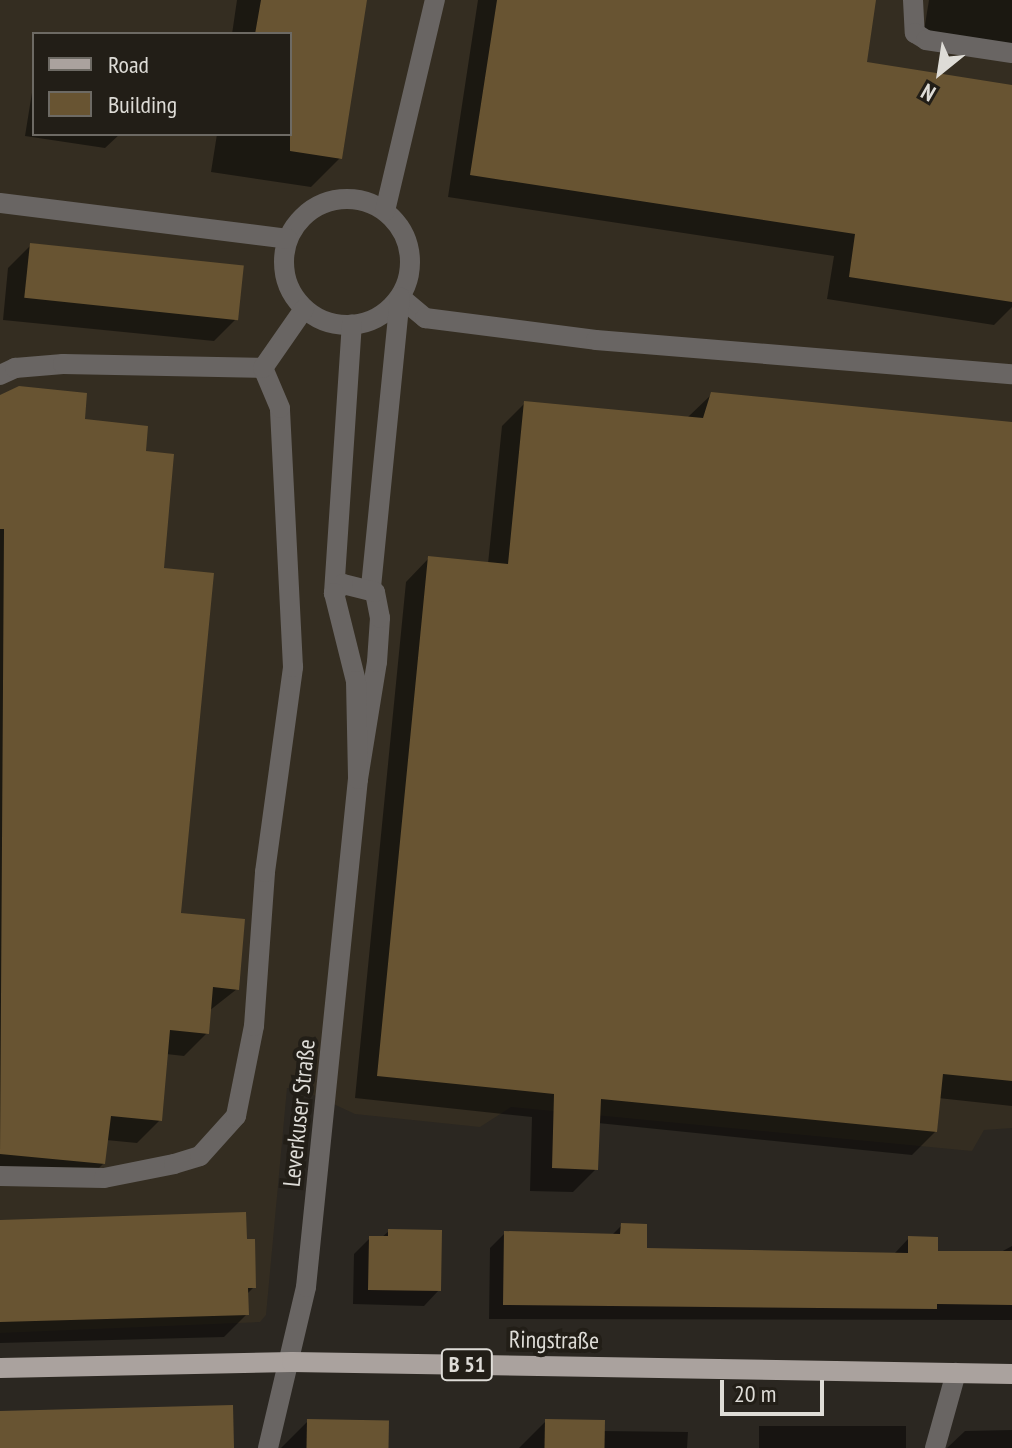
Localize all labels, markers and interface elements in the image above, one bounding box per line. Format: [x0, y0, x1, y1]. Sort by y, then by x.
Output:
legend [32, 32, 292, 136]
north arrow [900, 32, 980, 112]
text: Road [108, 49, 149, 80]
text: N [916, 78, 940, 108]
text: Building [108, 89, 177, 120]
street label: Leverkuser Straße [277, 1038, 321, 1188]
street label: Ringstraße [509, 1325, 599, 1355]
road number: B 51 [439, 1347, 495, 1383]
scale bar [724, 1364, 828, 1414]
text: 20 m [734, 1378, 776, 1409]

